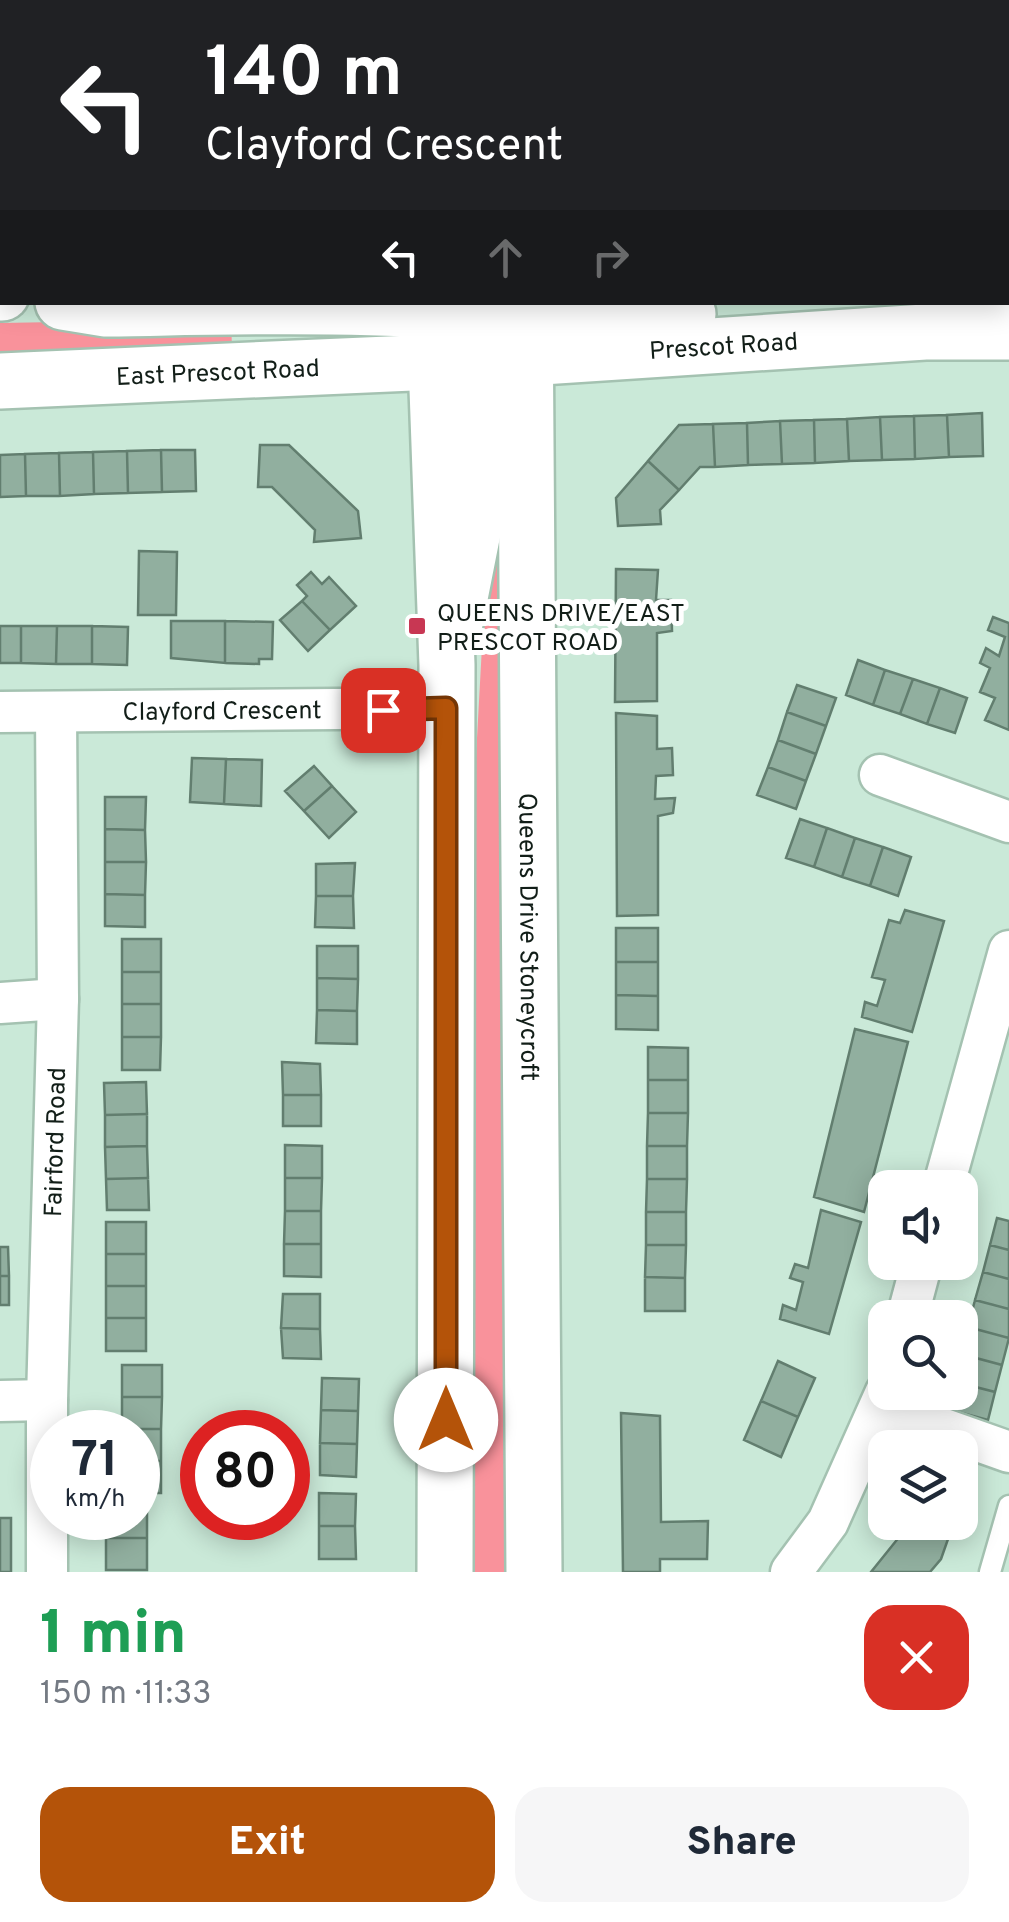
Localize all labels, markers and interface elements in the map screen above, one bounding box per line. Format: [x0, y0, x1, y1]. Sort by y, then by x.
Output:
text: 140 m [205, 32, 403, 121]
icon: left [40, 40, 170, 170]
text: Clayford Crescent [205, 119, 563, 176]
icon: left [373, 230, 428, 285]
icon: ahead [478, 230, 533, 285]
icon: right [583, 230, 638, 285]
street label: Prescot Road [648, 327, 799, 369]
street label: East Prescot Road [115, 354, 321, 395]
place label: QUEENS DRIVE/EAST PRESCOT ROAD [437, 599, 685, 660]
marker: QUEENS DRIVE/EAST PRESCOT ROAD [406, 615, 428, 637]
pin [341, 668, 426, 753]
icon: arrive [356, 683, 411, 738]
street label: Clayford Crescent [122, 696, 322, 730]
street label: Queens Drive Stoneycroft [509, 793, 544, 1081]
street label: Fairford Road [39, 1067, 75, 1218]
map controls [868, 1170, 978, 1540]
button: sound [868, 1170, 978, 1280]
button: search [868, 1300, 978, 1410]
position arrow [394, 1368, 498, 1472]
speed limit sign: 80 [180, 1410, 310, 1540]
button: layers [868, 1430, 978, 1540]
text: 71 [71, 1431, 119, 1494]
text: km/h [65, 1484, 125, 1516]
text: 1 min [40, 1599, 187, 1675]
button: close [864, 1605, 969, 1710]
text: 150 m · 11:33 [40, 1675, 212, 1715]
button: Exit [40, 1787, 495, 1902]
button: Share [515, 1787, 969, 1902]

